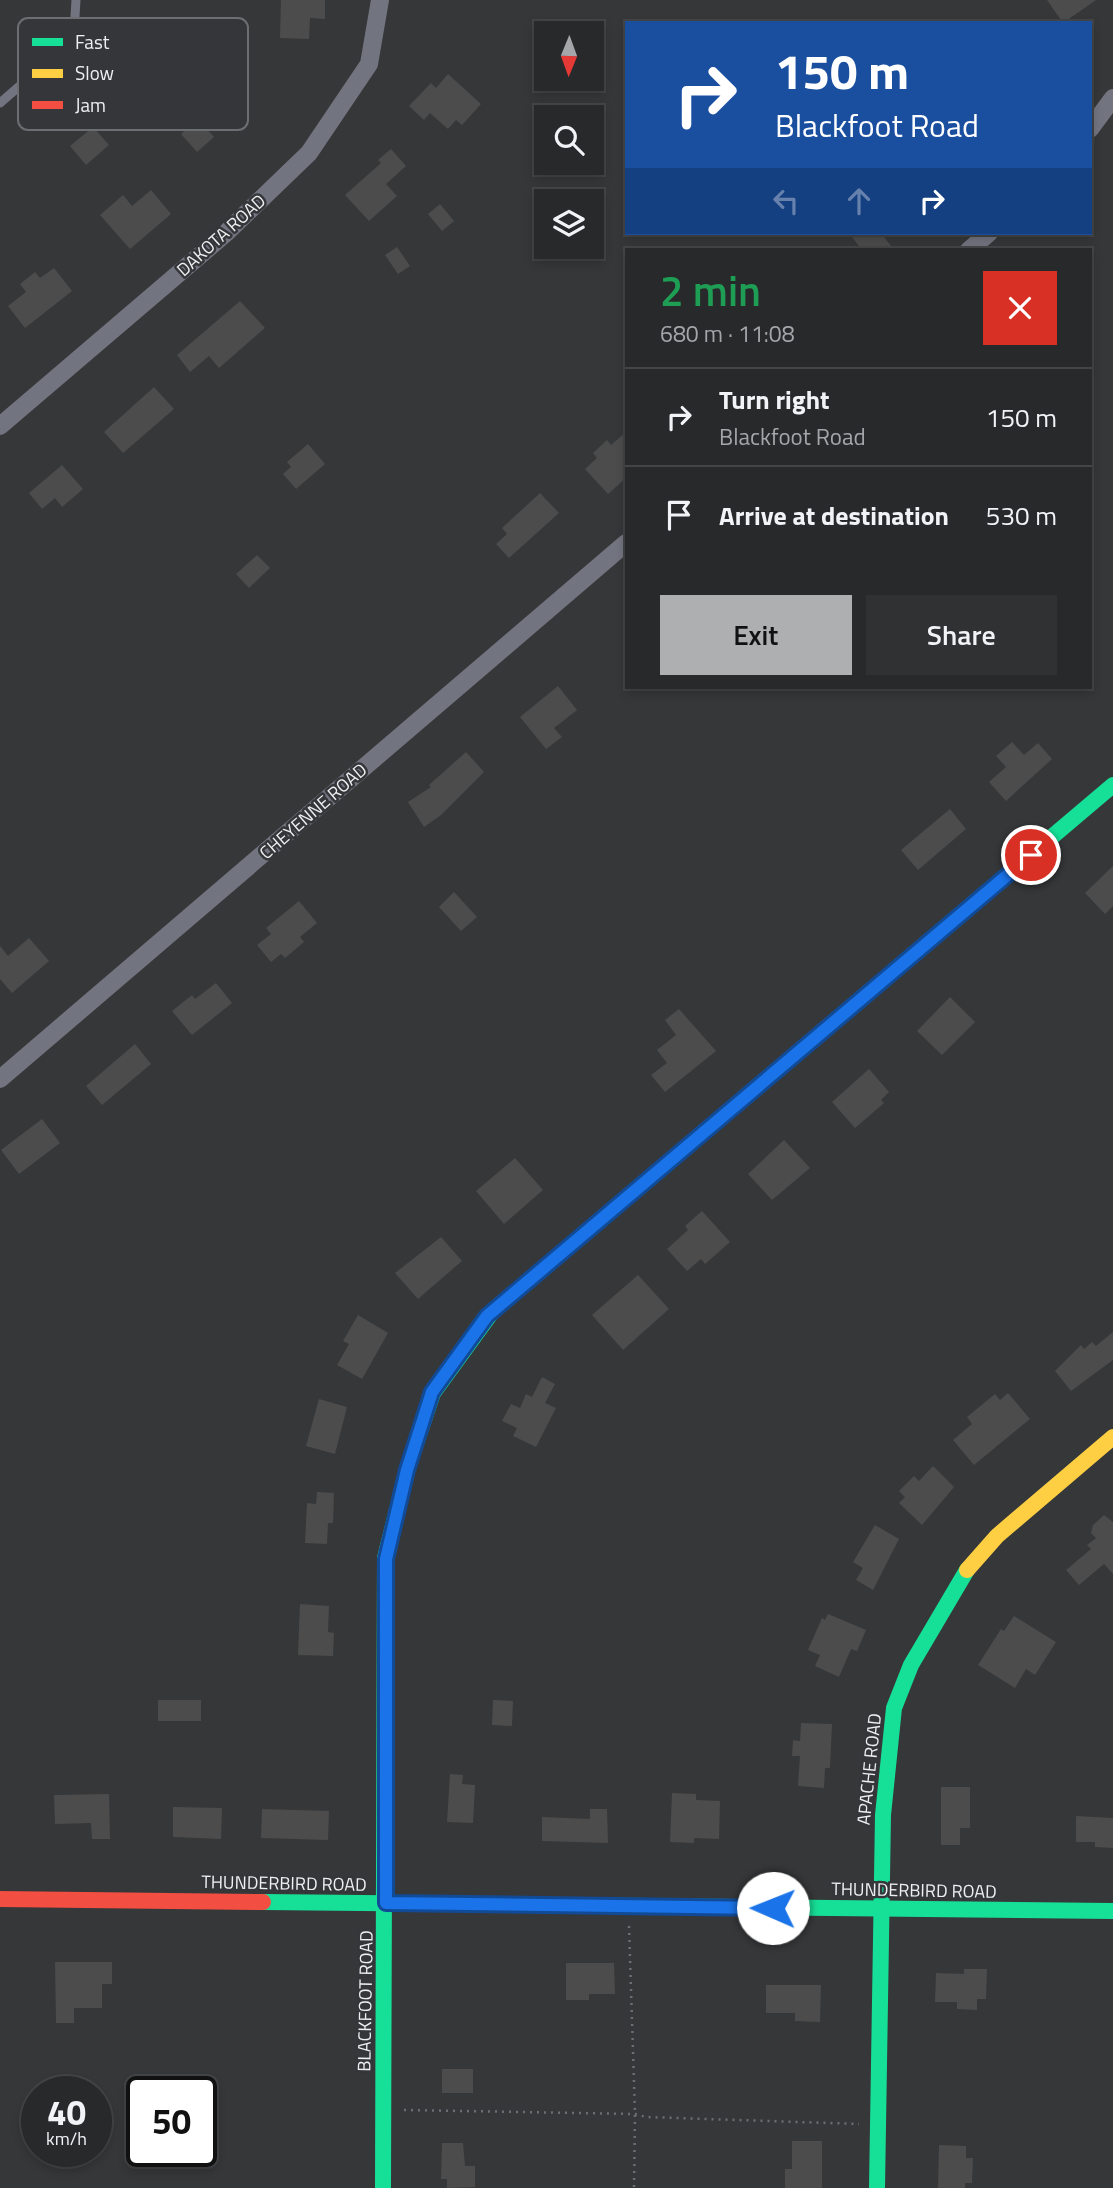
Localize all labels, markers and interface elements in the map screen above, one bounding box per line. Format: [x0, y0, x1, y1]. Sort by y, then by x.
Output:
legend [18, 18, 248, 130]
north arrow [534, 21, 604, 91]
map controls [534, 21, 604, 259]
text: Fast [75, 27, 110, 56]
text: 150 m [775, 33, 909, 108]
icon: right [660, 49, 751, 140]
text: Slow [75, 58, 114, 87]
text: Jam [75, 90, 106, 119]
text: Blackfoot Road [775, 101, 979, 149]
button: search [534, 105, 604, 175]
icon: left [767, 182, 805, 220]
icon: ahead [840, 182, 878, 220]
icon: right [913, 182, 951, 220]
street label: DAKOTA ROAD [170, 188, 272, 282]
button: layers [534, 189, 604, 259]
text: 2 min [660, 258, 761, 322]
button: close [983, 271, 1057, 345]
text: 680 m · 11:08 [660, 316, 795, 351]
text: Turn right [719, 380, 830, 419]
icon: right [660, 398, 698, 436]
text: 150 m [986, 398, 1057, 437]
text: Blackfoot Road [719, 419, 866, 454]
icon: arrive [660, 496, 698, 534]
text: Arrive at destination [719, 496, 949, 535]
text: 530 m [986, 496, 1057, 535]
button: Exit [660, 595, 852, 675]
button: Share [866, 595, 1057, 675]
street label: CHEYENNE ROAD [253, 757, 373, 865]
pin [1001, 825, 1061, 885]
icon: arrive [1012, 836, 1050, 874]
street label: APACHE ROAD [850, 1712, 888, 1826]
street label: THUNDERBIRD ROAD [201, 1868, 367, 1898]
position arrow [736, 1871, 810, 1945]
street label: THUNDERBIRD ROAD [831, 1875, 997, 1905]
street label: BLACKFOOT ROAD [350, 1930, 380, 2072]
speed limit sign: 50 [126, 2076, 217, 2167]
text: 40 [47, 2085, 86, 2139]
text: km/h [46, 2125, 87, 2152]

